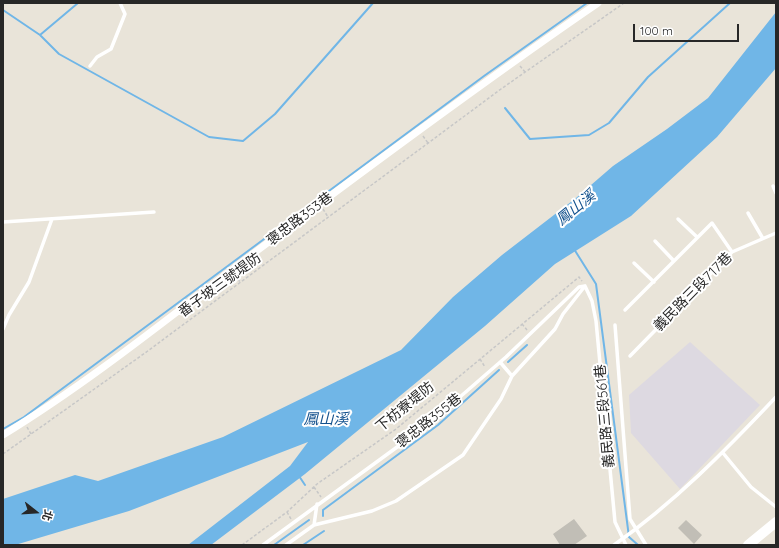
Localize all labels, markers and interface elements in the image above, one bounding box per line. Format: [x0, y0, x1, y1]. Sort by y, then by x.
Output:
scale bar [635, 16, 741, 42]
text: 100 m [640, 23, 673, 38]
water label: 鳳山溪 [553, 187, 599, 229]
street label: 褒忠路353巷 [264, 189, 336, 249]
street label: 番子坡三號堤防 [175, 249, 265, 321]
street label: 義民路三段717巷 [650, 249, 736, 335]
street label: 義民路三段561巷 [592, 363, 618, 469]
street label: 下枋寮堤防 [373, 378, 437, 436]
street label: 褒忠路355巷 [393, 390, 465, 452]
water label: 鳳山溪 [304, 410, 348, 428]
north arrow [16, 492, 56, 532]
text: 北 [39, 508, 56, 523]

